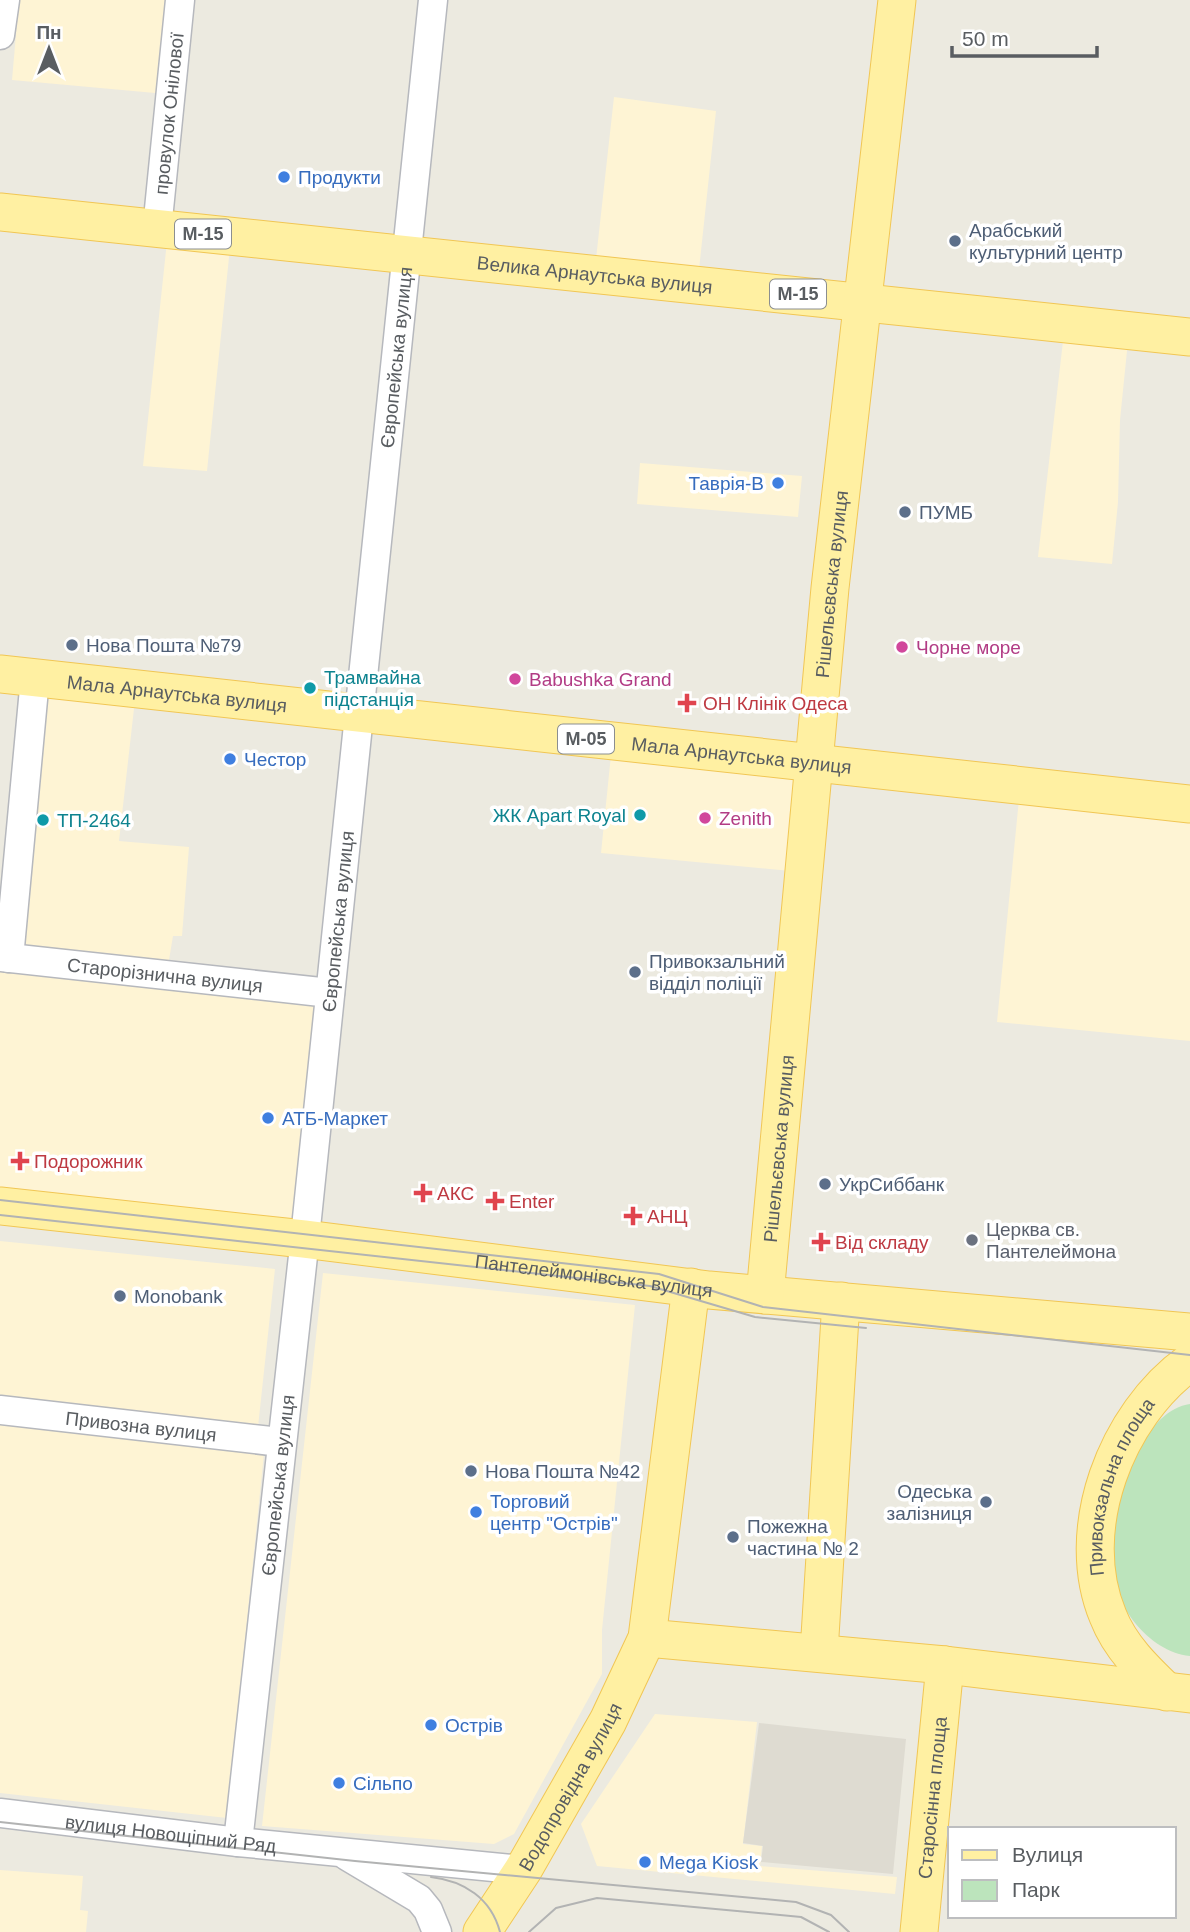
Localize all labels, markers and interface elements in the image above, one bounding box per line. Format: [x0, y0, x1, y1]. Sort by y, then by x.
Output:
north arrow [14, 14, 84, 84]
scale bar [952, 14, 1097, 58]
text: Пн [36, 22, 62, 43]
text: 50 m [962, 27, 1009, 50]
street label: провулок Онілової [151, 31, 188, 196]
place label: Продукти [298, 167, 381, 188]
marker: Продукти [276, 169, 292, 185]
road number: М-15 [175, 220, 231, 248]
place label: Арабський культурний центр [969, 220, 1123, 263]
marker: Арабський культурний центр [947, 233, 963, 249]
street label: Велика Арнаутська вулиця [476, 252, 713, 298]
street label: Європейська вулиця [377, 266, 416, 449]
road number: М-15 [770, 280, 826, 308]
place label: Таврія-В [689, 473, 764, 494]
marker: Таврія-В [770, 475, 786, 491]
street label: Рішельєвська вулиця [812, 489, 852, 679]
place label: ПУМБ [919, 502, 973, 523]
marker: ПУМБ [897, 504, 913, 520]
place label: Нова Пошта №79 [86, 635, 241, 656]
marker: Нова Пошта №79 [64, 637, 80, 653]
place label: Чорне море [916, 637, 1021, 658]
marker: Чорне море [894, 639, 910, 655]
place label: Трамвайна підстанція [324, 667, 421, 710]
place label: Babushka Grand [529, 669, 672, 690]
street label: Мала Арнаутська вулиця [66, 671, 288, 716]
marker: Babushka Grand [507, 671, 523, 687]
marker: Трамвайна підстанція [302, 680, 318, 696]
marker: ОН Клінік Одеса [677, 693, 697, 713]
place label: ОН Клінік Одеса [703, 693, 848, 714]
road number: М-05 [558, 724, 614, 754]
street label: Мала Арнаутська вулиця [630, 733, 853, 778]
place label: Честор [244, 749, 306, 770]
marker: Честор [222, 751, 238, 767]
place label: ЖК Apart Royal [493, 805, 626, 826]
marker: ЖК Apart Royal [632, 807, 648, 823]
place label: Zenith [719, 808, 772, 829]
place label: ТП-2464 [57, 810, 131, 831]
marker: Zenith [697, 810, 713, 826]
marker: ТП-2464 [35, 812, 51, 828]
street label: Європейська вулиця [318, 830, 358, 1013]
place label: Привокзальний відділ поліції [649, 951, 785, 994]
street label: Старорізнична вулиця [66, 954, 264, 997]
marker: Привокзальний відділ поліції [627, 964, 643, 980]
street label: Рішельєвська вулиця [760, 1054, 798, 1243]
place label: АТБ-Маркет [282, 1108, 388, 1129]
marker: АТБ-Маркет [260, 1110, 276, 1126]
place label: Подорожник [34, 1151, 143, 1172]
marker: Подорожник [12, 1153, 28, 1169]
place label: УкрСиббанк [839, 1174, 945, 1195]
marker: УкрСиббанк [817, 1176, 833, 1192]
place label: АКС [437, 1183, 474, 1204]
marker: АКС [415, 1185, 431, 1201]
place label: Enter [509, 1191, 555, 1212]
marker: Enter [487, 1193, 503, 1209]
place label: АНЦ [647, 1206, 687, 1227]
marker: АНЦ [625, 1208, 641, 1224]
place label: Церква св. Пантелеймона [986, 1219, 1117, 1262]
place label: Від складу [835, 1232, 929, 1253]
marker: Церква св. Пантелеймона [964, 1232, 980, 1248]
marker: Від складу [813, 1234, 829, 1250]
street label: Пантелеймонівська вулиця [474, 1251, 714, 1301]
place label: Monobank [134, 1286, 223, 1307]
marker: Monobank [112, 1288, 128, 1304]
street label: Привокзальна площа [1085, 1393, 1159, 1577]
street label: Європейська вулиця [258, 1394, 299, 1577]
street label: Привозна вулиця [64, 1408, 218, 1446]
place label: Нова Пошта №42 [485, 1461, 640, 1482]
marker: Нова Пошта №42 [463, 1463, 479, 1479]
place label: Одеська залізниця [886, 1481, 972, 1524]
place label: Торговий центр "Острів" [490, 1491, 618, 1534]
marker: Одеська залізниця [978, 1494, 994, 1510]
marker: Торговий центр "Острів" [468, 1504, 484, 1520]
place label: Пожежна частина № 2 [747, 1516, 859, 1559]
marker: Пожежна частина № 2 [725, 1529, 741, 1545]
street label: Водопровідна вулиця [515, 1700, 626, 1875]
place label: Острів [445, 1715, 503, 1736]
street label: Старосінна площа [914, 1715, 951, 1880]
marker: Острів [423, 1717, 439, 1733]
place label: Сільпо [353, 1773, 413, 1794]
marker: Сільпо [331, 1775, 347, 1791]
street label: вулиця Новощіпний Ряд [64, 1811, 277, 1857]
legend [948, 1827, 1176, 1918]
text: Вулиця [1012, 1843, 1083, 1866]
place label: Mega Kiosk [659, 1852, 759, 1873]
marker: Mega Kiosk [637, 1854, 653, 1870]
text: Парк [1012, 1878, 1060, 1901]

